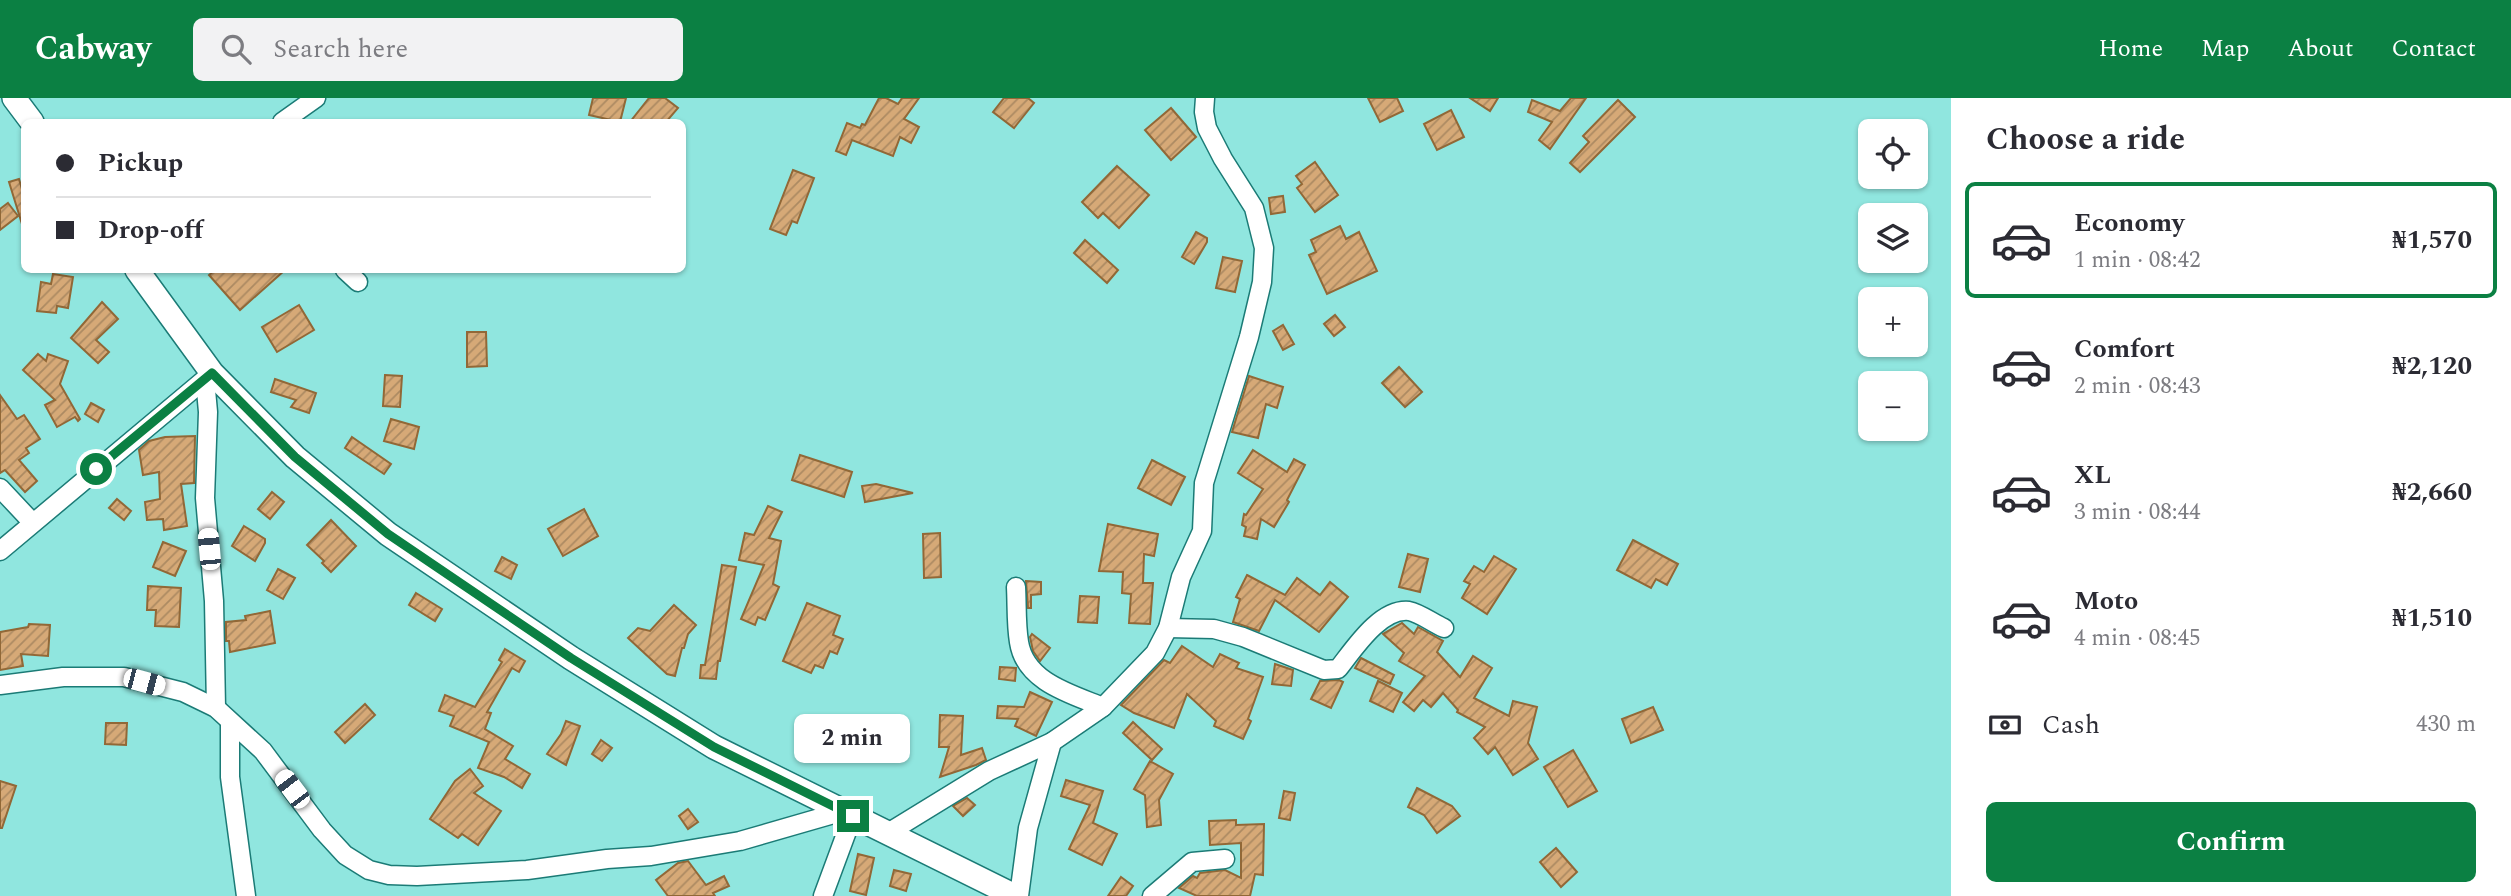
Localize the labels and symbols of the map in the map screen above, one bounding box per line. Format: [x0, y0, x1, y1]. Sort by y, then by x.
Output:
route start [80, 453, 112, 485]
car [197, 527, 222, 571]
car [121, 666, 168, 698]
callout: 2 min [795, 714, 911, 764]
car [271, 766, 314, 812]
route end [837, 800, 869, 832]

